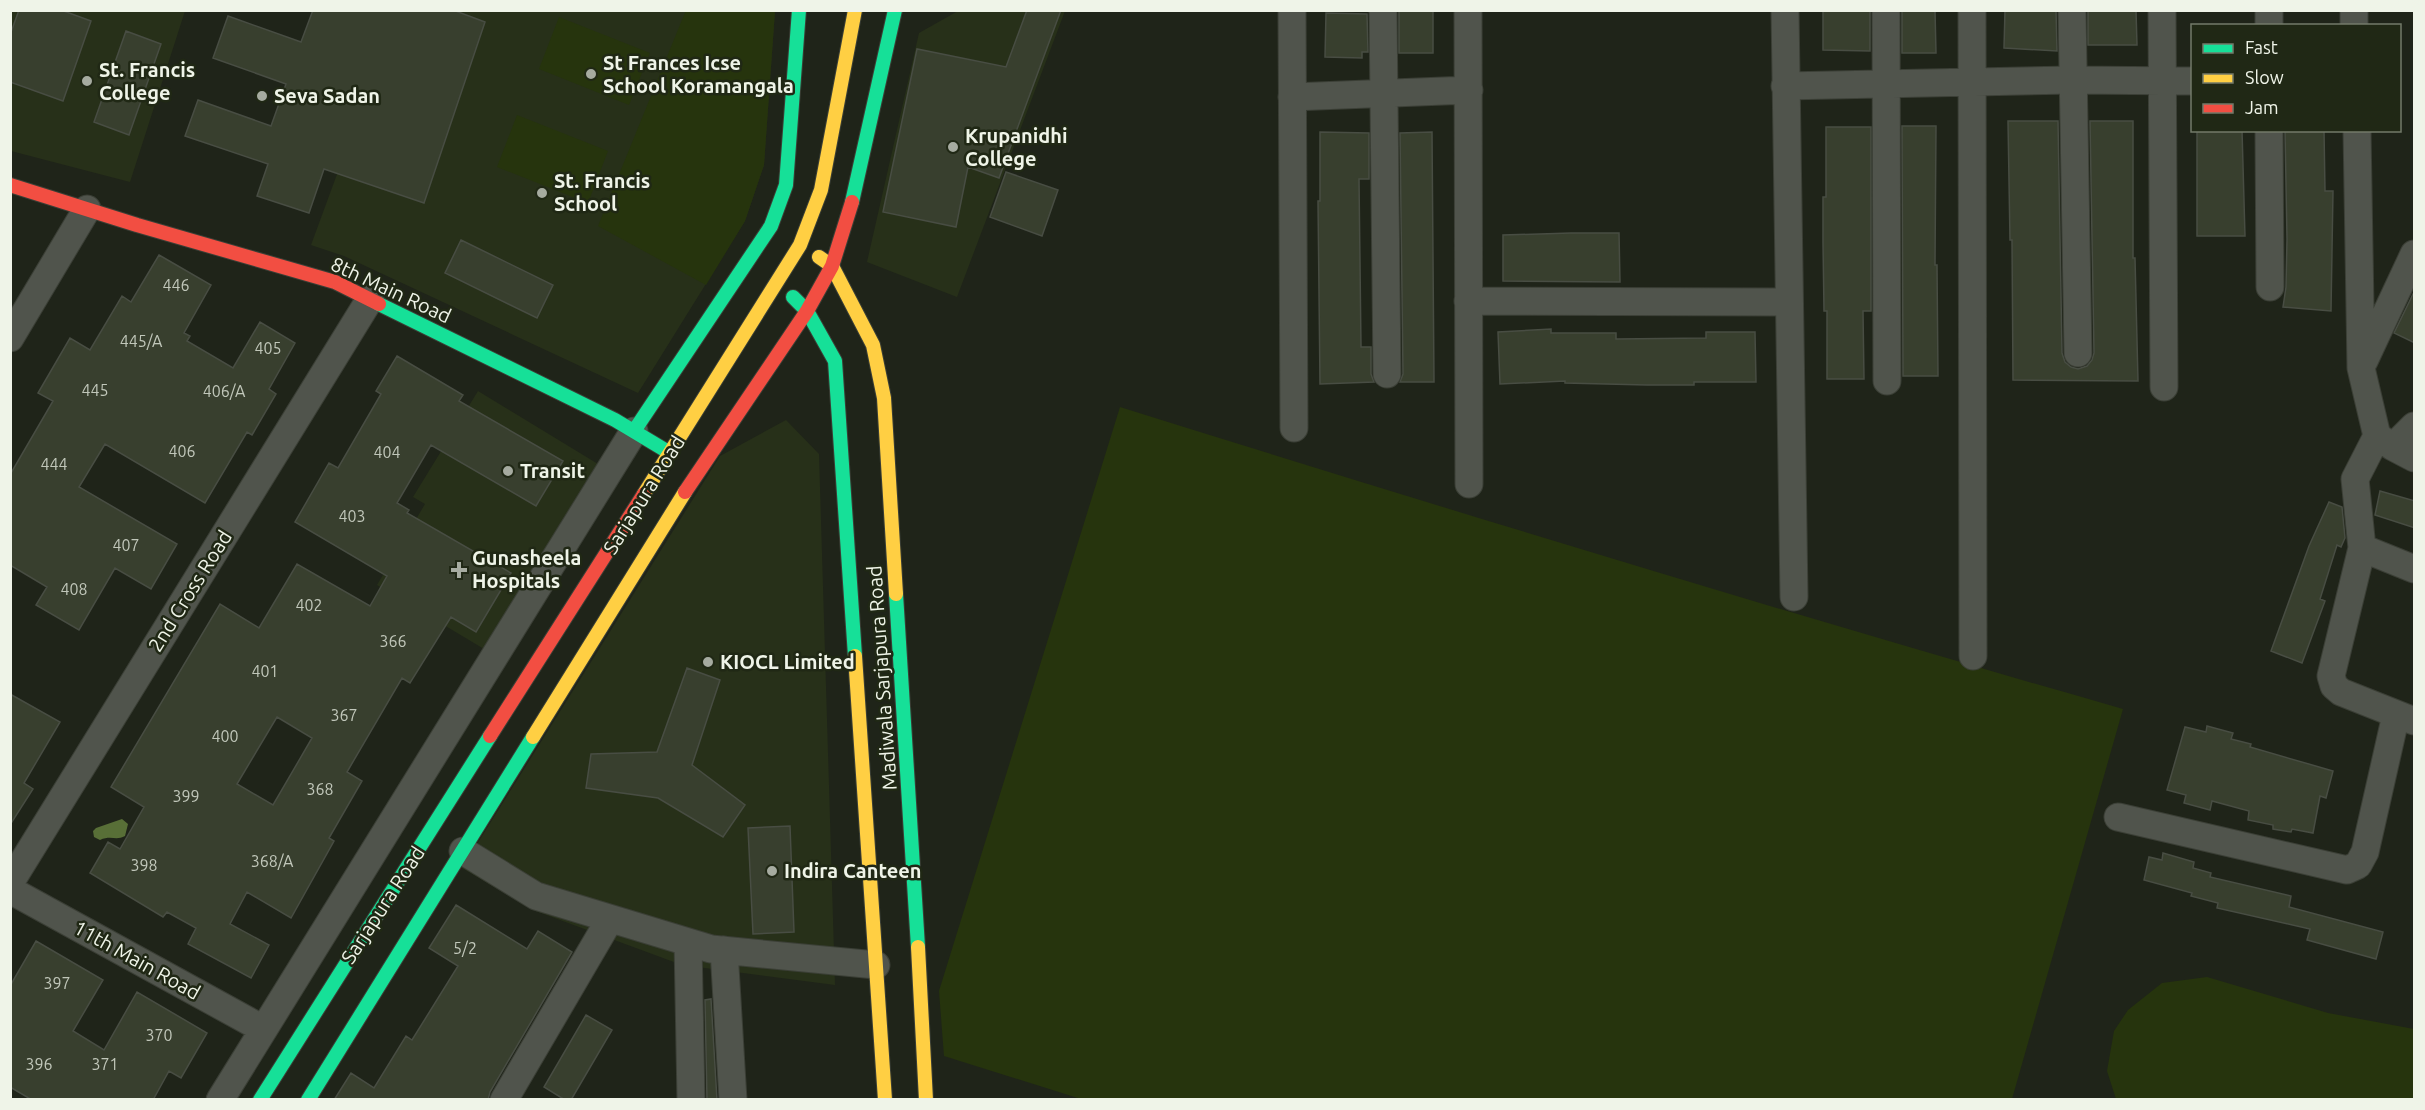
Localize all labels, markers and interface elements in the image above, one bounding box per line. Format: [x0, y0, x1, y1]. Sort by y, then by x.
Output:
legend [2191, 24, 2401, 132]
text: Fast [2245, 37, 2278, 57]
place label: St Frances Icse School Koramangala [603, 51, 794, 97]
place label: St. Francis College [99, 58, 195, 104]
marker: St Frances Icse School Koramangala [584, 67, 598, 81]
text: Slow [2245, 67, 2284, 87]
marker: St. Francis College [80, 74, 94, 88]
place label: Seva Sadan [274, 84, 380, 107]
marker: Seva Sadan [255, 89, 269, 103]
text: Jam [2245, 97, 2279, 117]
place label: Krupanidhi College [965, 124, 1068, 170]
marker: Krupanidhi College [946, 140, 960, 154]
place label: St. Francis School [554, 169, 650, 215]
marker: St. Francis School [535, 186, 549, 200]
street label: 8th Main Road [328, 252, 455, 327]
house number: 446 [162, 276, 190, 294]
house number: 445/A [120, 332, 163, 350]
house number: 405 [254, 339, 282, 357]
house number: 445 [81, 381, 109, 399]
house number: 406/A [203, 382, 246, 400]
street label: Sarjapura Road [598, 431, 689, 558]
house number: 406 [168, 442, 196, 460]
house number: 404 [373, 443, 401, 461]
house number: 444 [40, 455, 68, 473]
place label: Transit [520, 459, 585, 482]
marker: Transit [501, 464, 515, 478]
house number: 403 [338, 507, 366, 525]
street label: 2nd Cross Road [143, 526, 236, 656]
house number: 407 [112, 536, 140, 554]
place label: Gunasheela Hospitals [472, 546, 581, 592]
marker: Gunasheela Hospitals [450, 561, 468, 579]
street label: Madiwala Sarjapura Road [862, 565, 901, 791]
house number: 408 [60, 580, 88, 598]
house number: 402 [295, 596, 323, 614]
house number: 366 [379, 632, 407, 650]
place label: KIOCL Limited [720, 650, 855, 673]
marker: KIOCL Limited [701, 655, 715, 669]
house number: 401 [251, 662, 279, 680]
house number: 367 [330, 706, 358, 724]
house number: 400 [211, 727, 239, 745]
house number: 368 [306, 780, 334, 798]
house number: 399 [172, 787, 200, 805]
street label: Sarjapura Road [336, 842, 429, 968]
house number: 368/A [251, 852, 294, 870]
house number: 398 [130, 856, 158, 874]
place label: Indira Canteen [784, 859, 921, 882]
marker: Indira Canteen [765, 864, 779, 878]
street label: 11th Main Road [70, 915, 204, 1004]
house number: 5/2 [453, 939, 477, 957]
house number: 397 [43, 974, 71, 992]
house number: 370 [145, 1026, 173, 1044]
house number: 396 [25, 1055, 53, 1073]
house number: 371 [91, 1055, 119, 1073]

